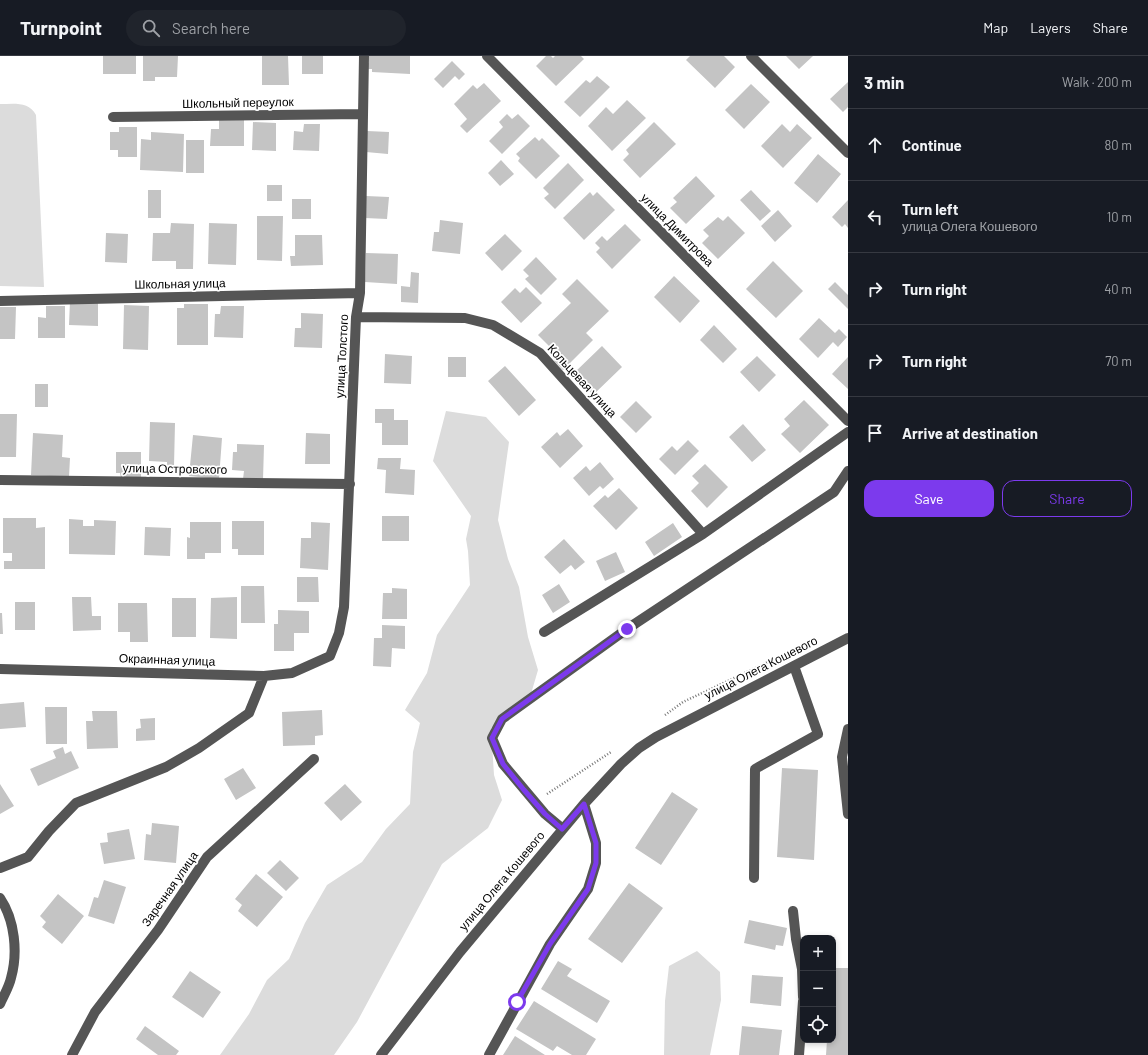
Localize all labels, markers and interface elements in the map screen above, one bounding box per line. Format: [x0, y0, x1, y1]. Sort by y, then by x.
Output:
search box [126, 10, 406, 46]
text: Turnpoint [20, 16, 102, 39]
icon: search [140, 17, 162, 39]
text: Search here [172, 19, 250, 37]
text: Map [983, 19, 1008, 36]
text: Layers [1030, 19, 1071, 36]
text: Share [1093, 19, 1128, 36]
text: 3 min [864, 72, 904, 92]
text: Walk · 200 m [1062, 74, 1132, 90]
street label: Школьный переулок [182, 94, 295, 111]
icon: ahead [864, 134, 886, 156]
text: Continue [902, 136, 962, 154]
text: 80 m [1105, 137, 1132, 153]
street label: улица Димитрова [638, 190, 717, 269]
text: Turn left [902, 200, 958, 218]
icon: left [864, 206, 886, 228]
text: 10 m [1107, 209, 1132, 225]
text: улица Олега Кошевого [902, 218, 1038, 234]
street label: Школьная улица [134, 275, 226, 292]
icon: right [864, 278, 886, 300]
text: Turn right [902, 280, 967, 298]
text: 40 m [1104, 281, 1132, 297]
street label: улица Толстого [332, 313, 351, 398]
street label: Кольцевая улица [545, 341, 620, 421]
icon: right [864, 350, 886, 372]
text: Turn right [902, 352, 967, 370]
text: 70 m [1105, 353, 1132, 369]
icon: arrive [864, 422, 886, 444]
text: Arrive at destination [902, 424, 1038, 442]
street label: улица Островского [123, 460, 228, 477]
button: Save [864, 480, 994, 517]
button: Share [1002, 480, 1132, 517]
route end [618, 620, 636, 638]
street label: улица Олега Кошевого [702, 632, 820, 703]
street label: Окраинная улица [119, 650, 216, 669]
street label: улица Олега Кошевого [456, 828, 548, 933]
street label: Заречная улица [138, 848, 201, 929]
map controls [800, 935, 836, 1043]
button: + [800, 935, 836, 971]
button: − [800, 971, 836, 1007]
route start [508, 993, 526, 1011]
button: locate [800, 1007, 836, 1043]

